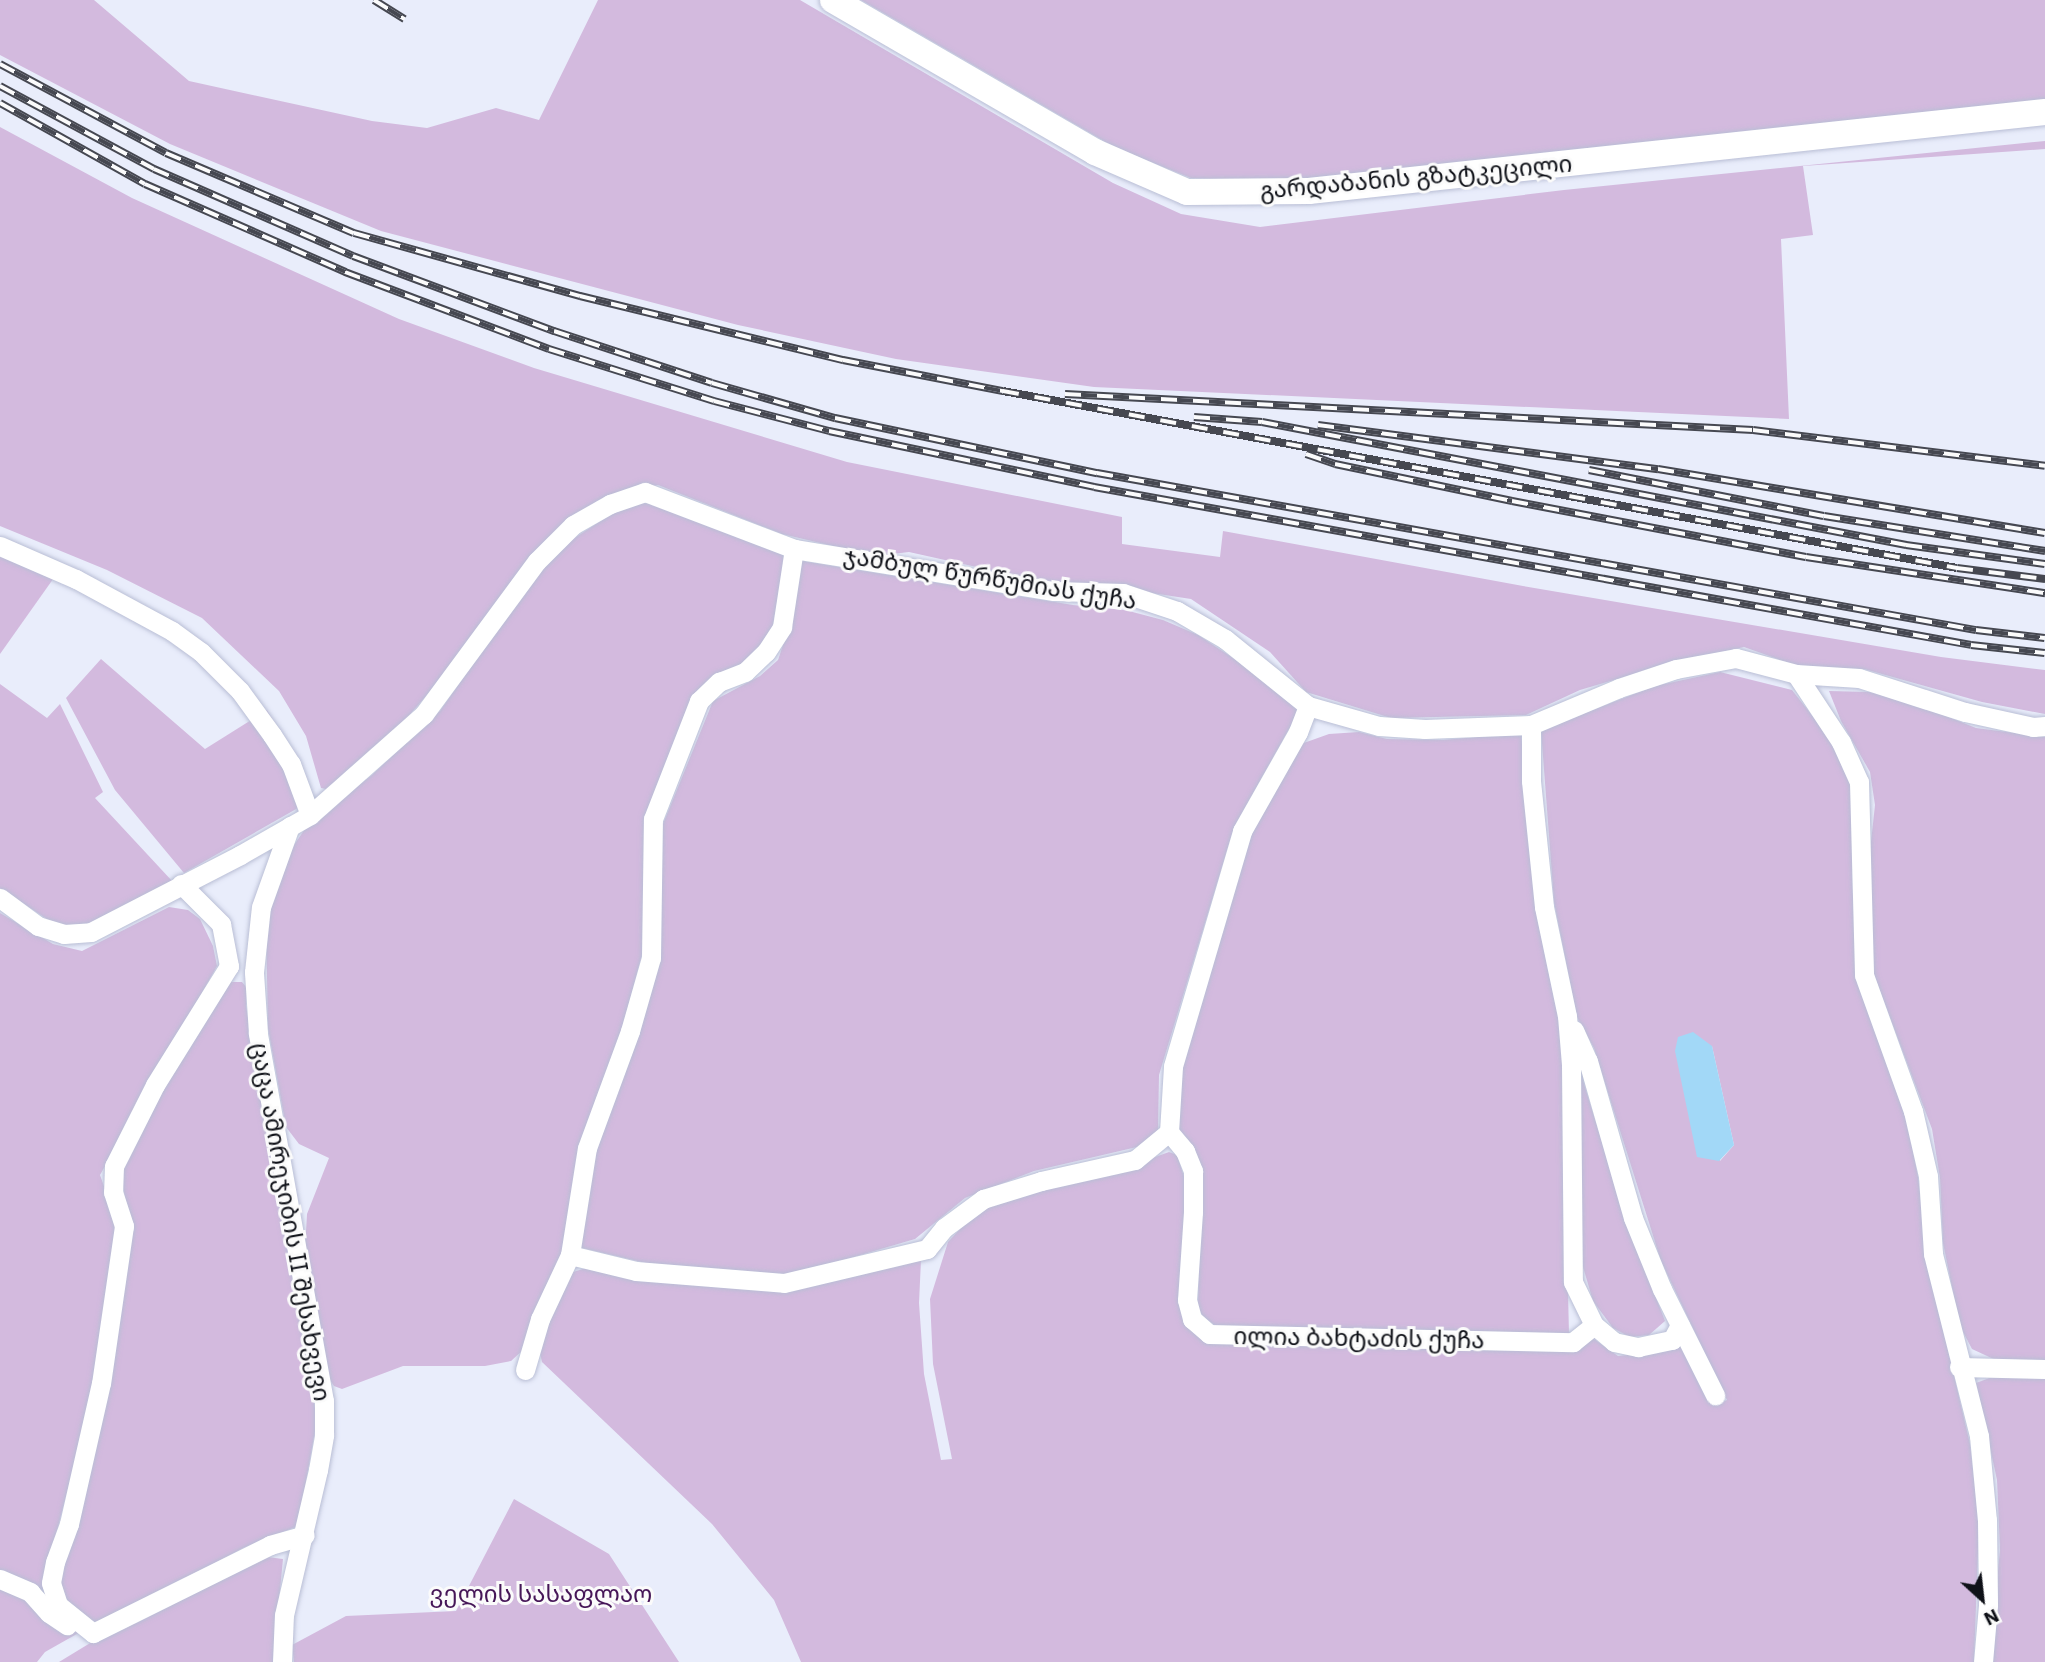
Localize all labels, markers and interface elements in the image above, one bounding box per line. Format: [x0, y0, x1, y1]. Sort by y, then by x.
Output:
street label: გარდაბანის გზატკეცილი [1259, 149, 1573, 205]
street label: ჯამბულ წურწუმიას ქუჩა [841, 541, 1139, 615]
street label: ცაცა ამირეჯიბის II შესახვევი [245, 1040, 337, 1404]
street label: ილია ბახტაძის ქუჩა [1233, 1321, 1485, 1355]
north arrow [1947, 1564, 2017, 1634]
park label: ველის სასაფლაო [430, 1580, 652, 1608]
text: N [1980, 1604, 2003, 1632]

